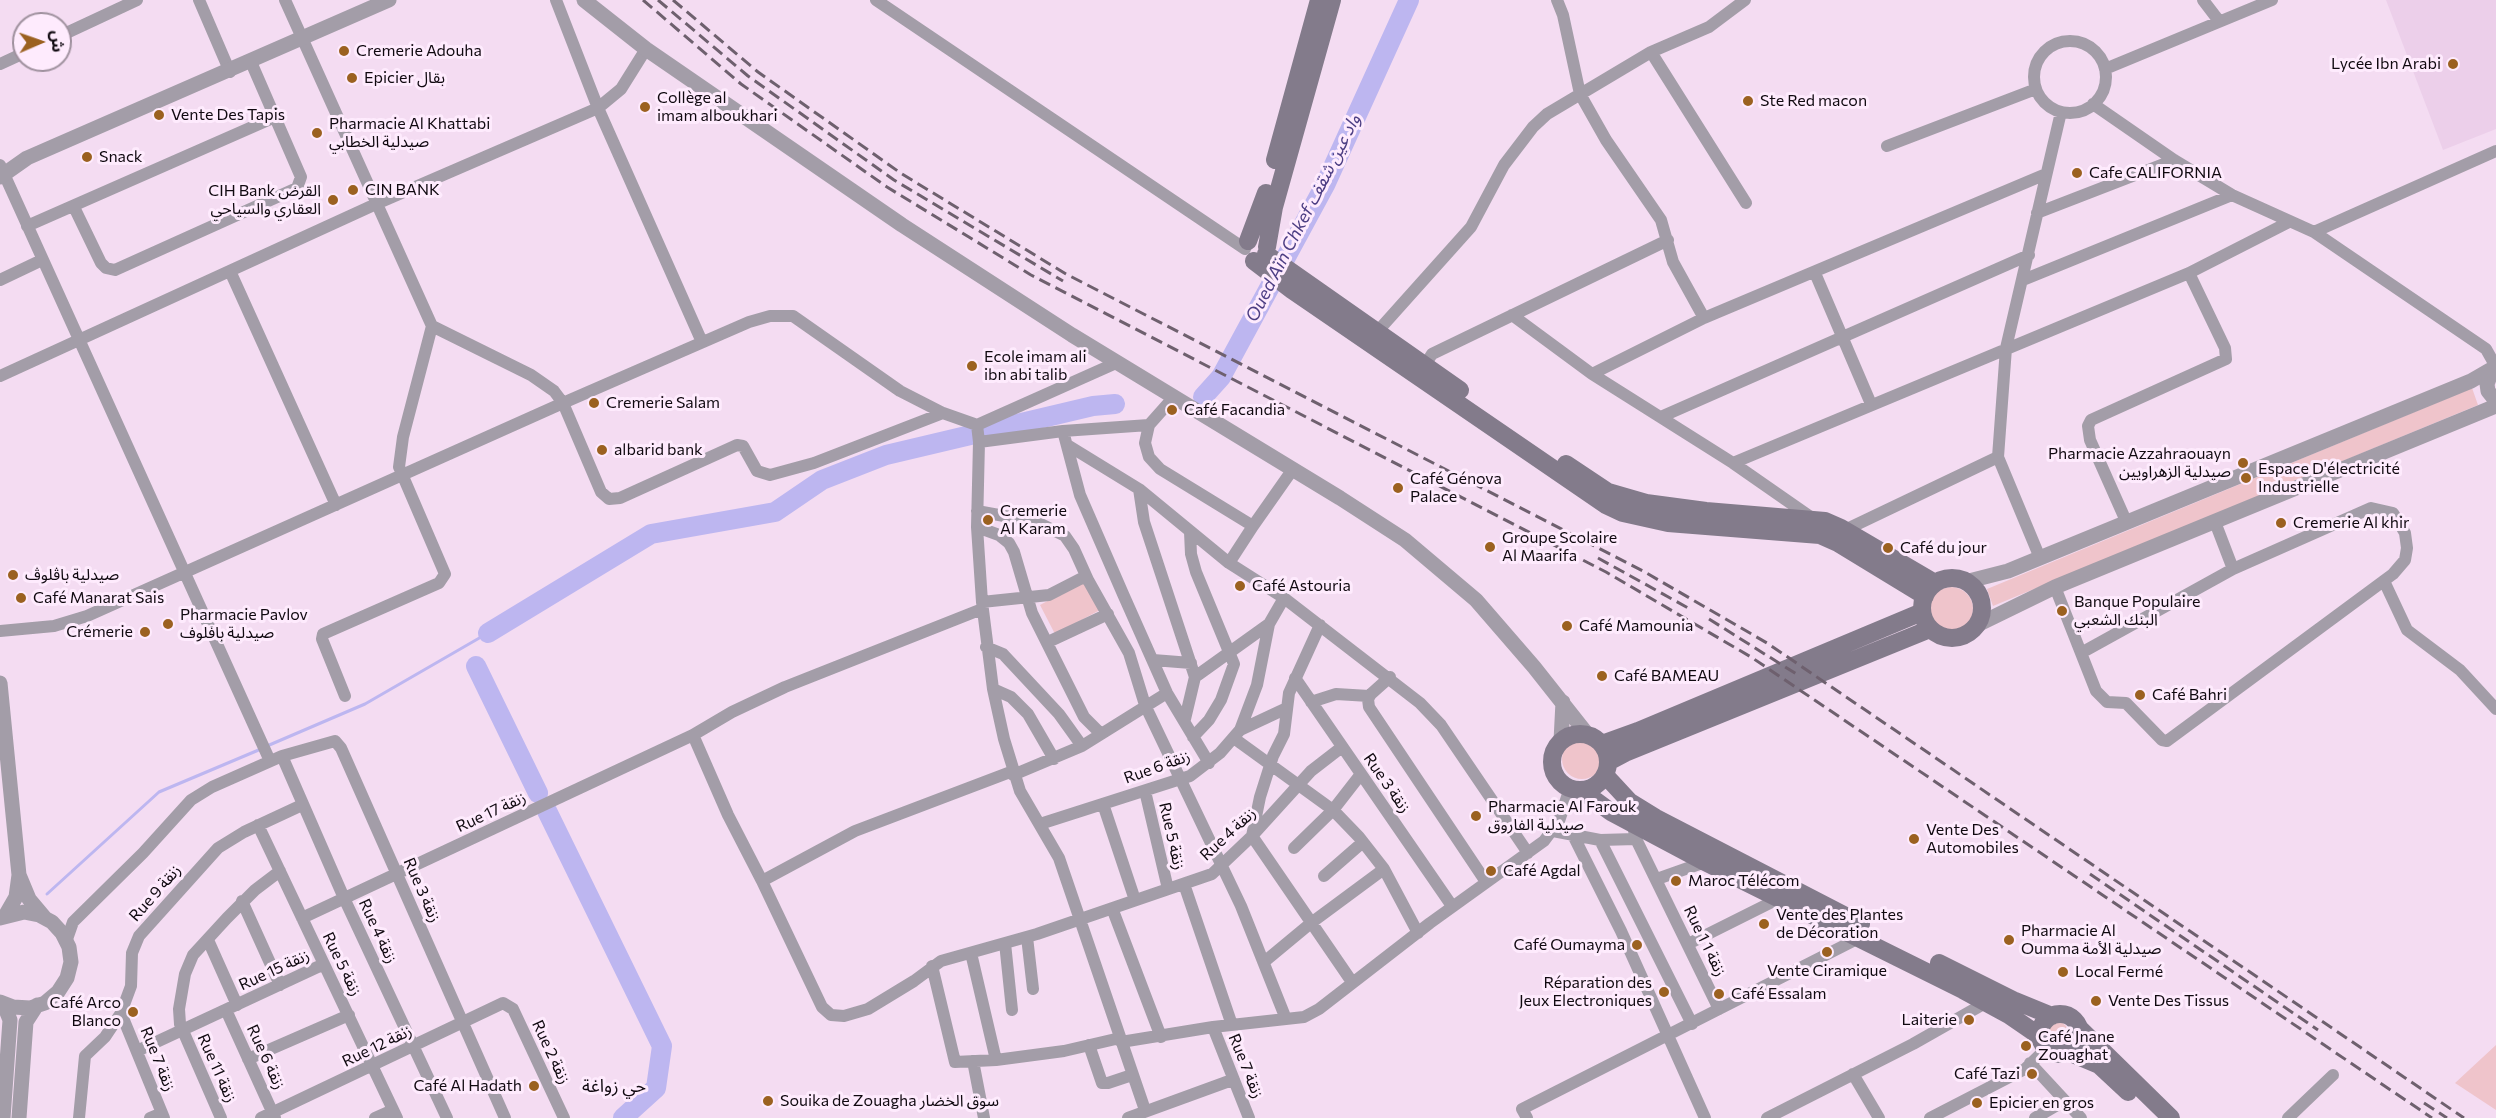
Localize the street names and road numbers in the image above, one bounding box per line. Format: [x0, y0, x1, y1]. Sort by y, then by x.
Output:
street label: Rue 6 زنقة [1121, 746, 1193, 788]
street label: Rue 3 زنقة [1359, 749, 1415, 817]
street label: Rue 17 زنقة [453, 787, 529, 837]
street label: Rue 5 زنقة [1155, 800, 1189, 872]
street label: Rue 4 زنقة [1196, 803, 1260, 865]
street label: Rue 3 زنقة [399, 855, 445, 925]
street label: Rue 9 زنقة [125, 861, 185, 925]
street label: Rue 4 زنقة [355, 896, 401, 966]
street label: Rue 1 زنقة 1 [1680, 903, 1730, 979]
street label: Rue 5 زنقة [318, 929, 366, 999]
street label: Rue 15 زنقة [236, 945, 312, 995]
street label: Rue 2 زنقة [528, 1017, 574, 1087]
street label: Rue 12 زنقة [339, 1021, 415, 1071]
street label: Rue 6 زنقة [243, 1022, 289, 1092]
street label: Rue 7 زنقة [136, 1024, 180, 1094]
street label: Rue 11 زنقة [193, 1031, 241, 1105]
street label: Rue 7 زنقة [1224, 1031, 1268, 1101]

